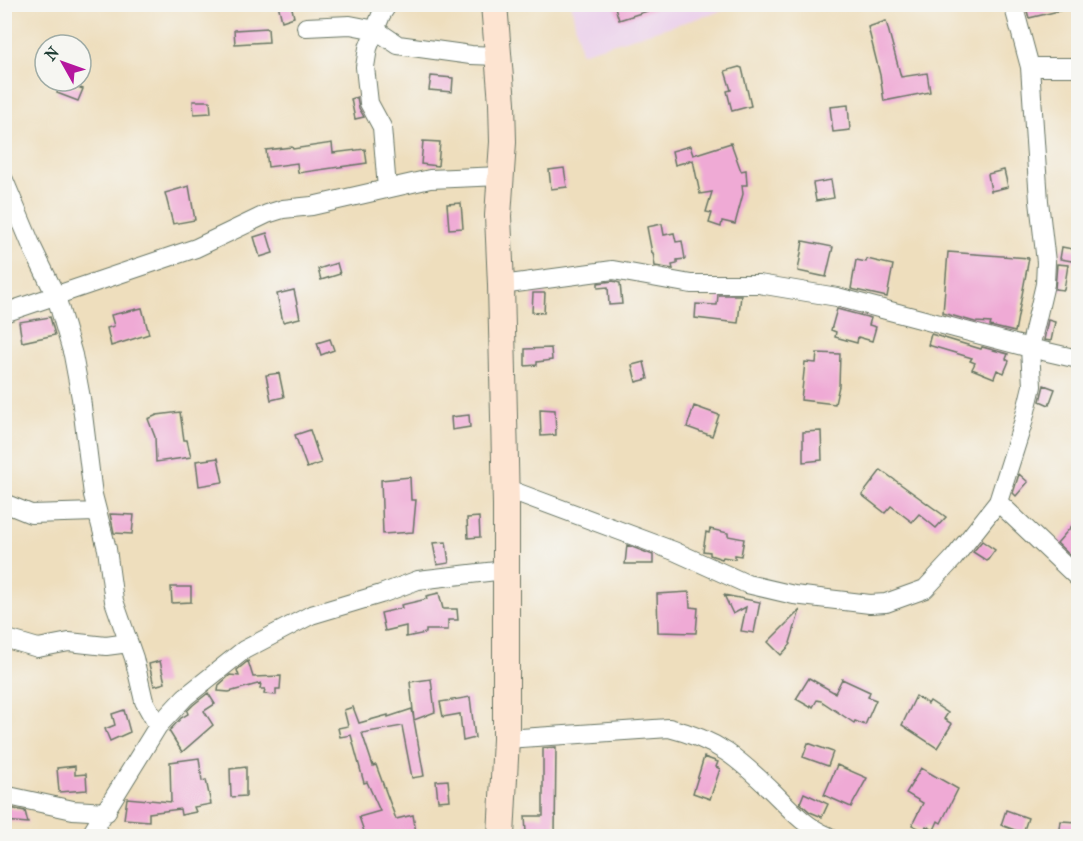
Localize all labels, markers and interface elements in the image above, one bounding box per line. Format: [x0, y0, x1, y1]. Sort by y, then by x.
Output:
north arrow [33, 33, 93, 93]
text: N [41, 42, 64, 64]

